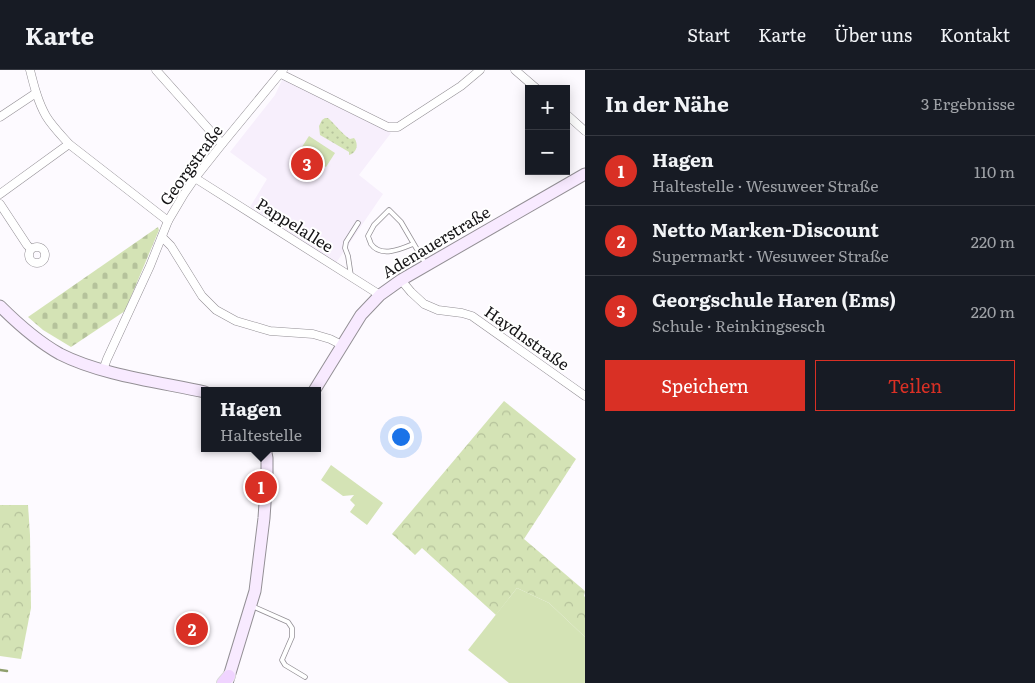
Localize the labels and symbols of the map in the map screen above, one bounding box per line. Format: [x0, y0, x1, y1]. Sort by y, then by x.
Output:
street label: Georgstraße [153, 119, 228, 210]
pin: 3 [291, 145, 323, 183]
street label: Pappelallee [252, 191, 339, 257]
street label: Adenauerstraße [377, 199, 494, 283]
street label: Haydnstraße [480, 299, 575, 375]
your location [388, 424, 414, 450]
pin: 1 [245, 468, 277, 506]
pin: 2 [176, 610, 208, 648]

